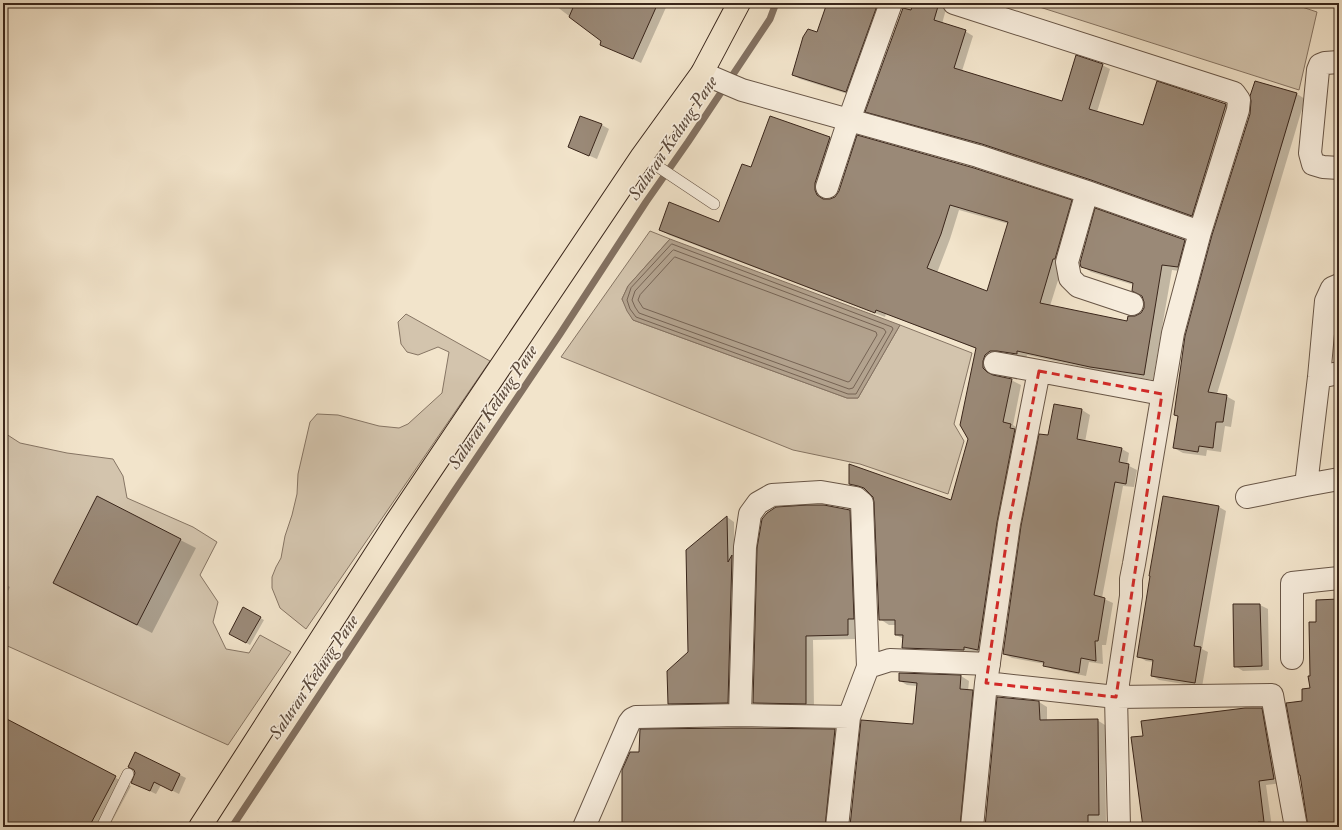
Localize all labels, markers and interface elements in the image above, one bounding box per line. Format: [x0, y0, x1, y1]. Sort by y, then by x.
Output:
water label: Saluran Kedung Pane [622, 71, 724, 205]
water label: Saluran Kedung Pane [442, 340, 544, 474]
water label: Saluran Kedung Pane [263, 610, 365, 744]

